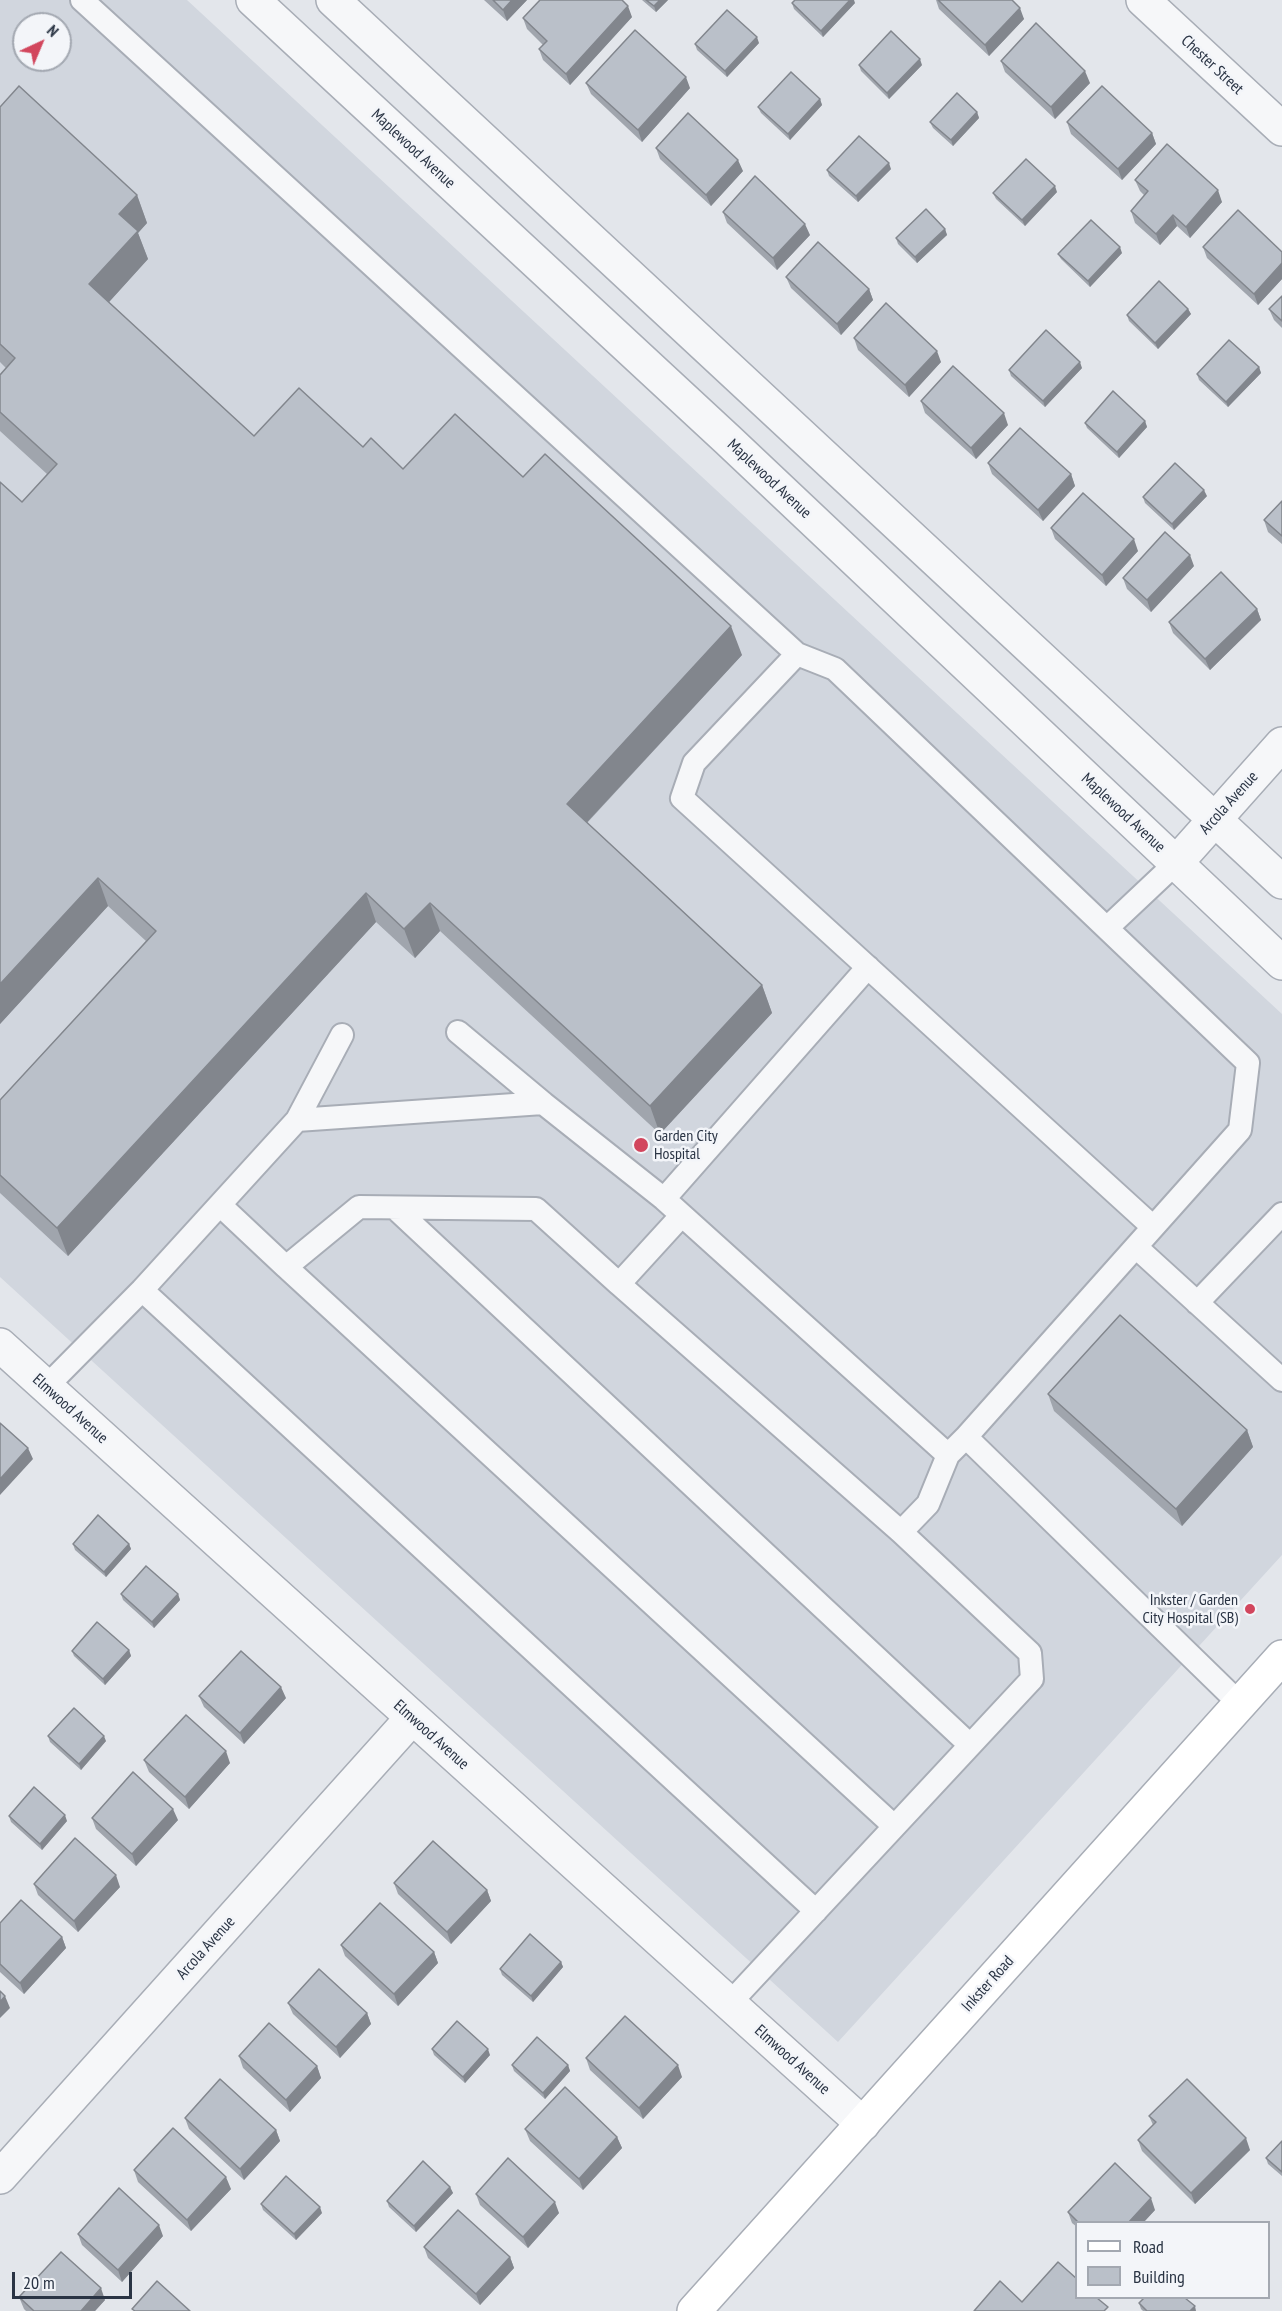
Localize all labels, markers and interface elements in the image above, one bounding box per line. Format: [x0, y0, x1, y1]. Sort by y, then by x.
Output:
north arrow [12, 12, 72, 72]
text: N [43, 20, 63, 41]
street label: Chester Street [1177, 31, 1247, 99]
street label: Maplewood Avenue [367, 105, 459, 193]
street label: Maplewood Avenue [723, 435, 815, 523]
street label: Arcola Avenue [1196, 767, 1262, 839]
street label: Maplewood Avenue [1077, 769, 1169, 857]
place label: Garden City Hospital [654, 1126, 718, 1164]
marker: Garden City Hospital [632, 1136, 650, 1154]
street label: Elmwood Avenue [28, 1370, 112, 1448]
place label: Inkster / Garden City Hospital (SB) [1142, 1590, 1238, 1628]
marker: Inkster / Garden City Hospital (SB) [1243, 1602, 1257, 1616]
street label: Elmwood Avenue [389, 1696, 473, 1774]
street label: Arcola Avenue [173, 1912, 239, 1984]
street label: Inkster Road [958, 1952, 1018, 2016]
street label: Elmwood Avenue [750, 2021, 834, 2099]
legend [1075, 2221, 1270, 2299]
text: Road [1133, 2235, 1164, 2258]
scale bar [15, 2260, 135, 2298]
text: Building [1133, 2265, 1185, 2288]
text: 20 m [23, 2271, 55, 2294]

